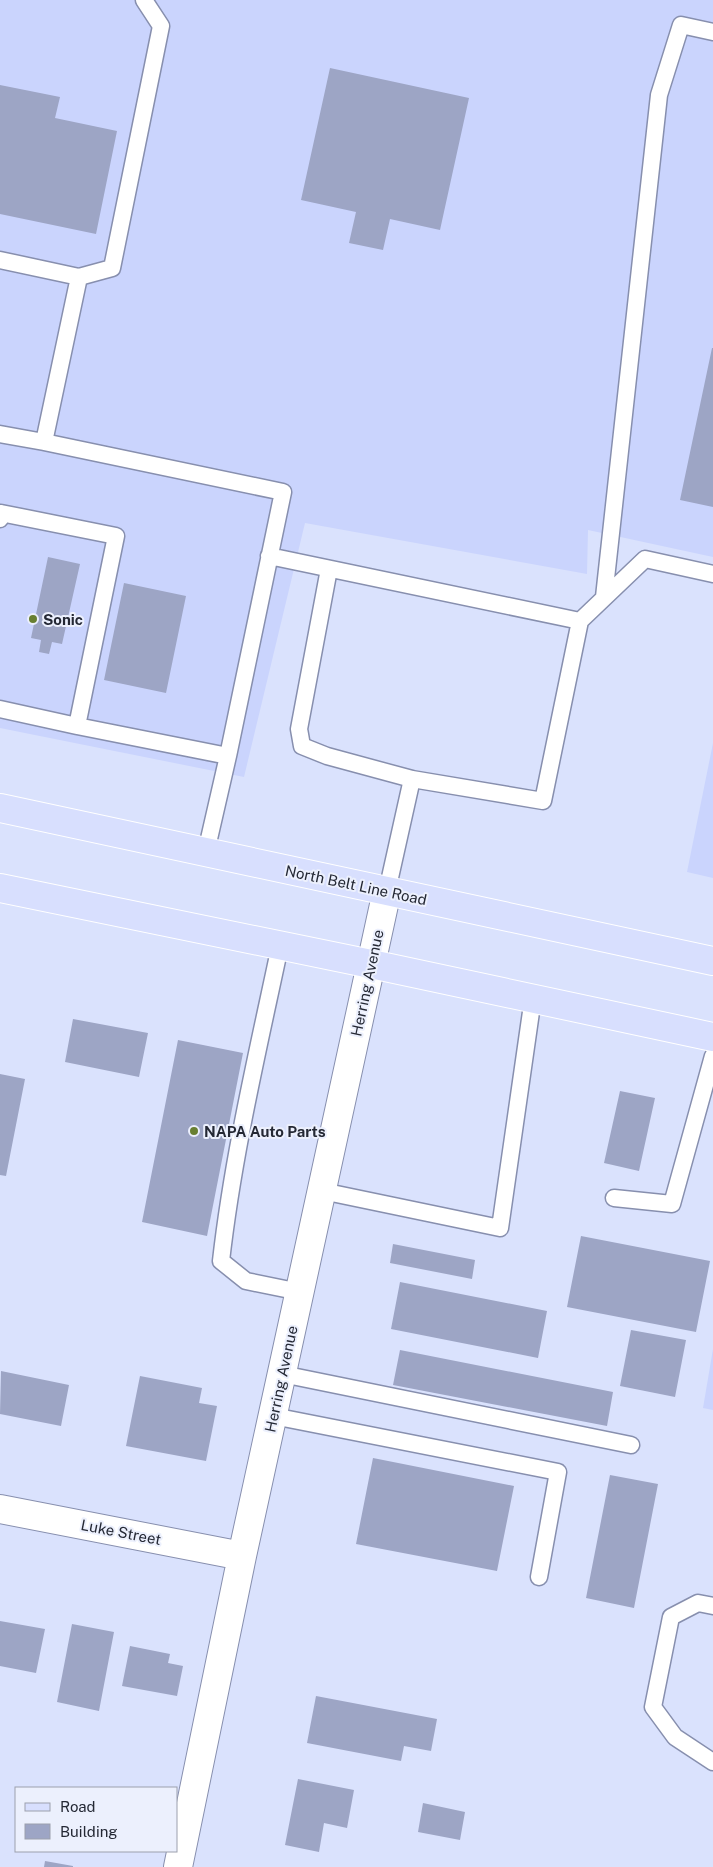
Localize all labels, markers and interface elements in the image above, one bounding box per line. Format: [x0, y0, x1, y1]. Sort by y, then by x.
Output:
place label: Sonic [43, 611, 83, 628]
marker: Sonic [27, 613, 39, 625]
street label: North Belt Line Road [284, 862, 428, 908]
street label: Herring Avenue [347, 928, 387, 1038]
place label: NAPA Auto Parts [204, 1123, 326, 1140]
marker: NAPA Auto Parts [188, 1125, 200, 1137]
street label: Herring Avenue [261, 1324, 301, 1434]
street label: Luke Street [79, 1516, 163, 1548]
legend [15, 1787, 178, 1852]
text: Road [60, 1798, 96, 1815]
text: Building [60, 1823, 118, 1840]

